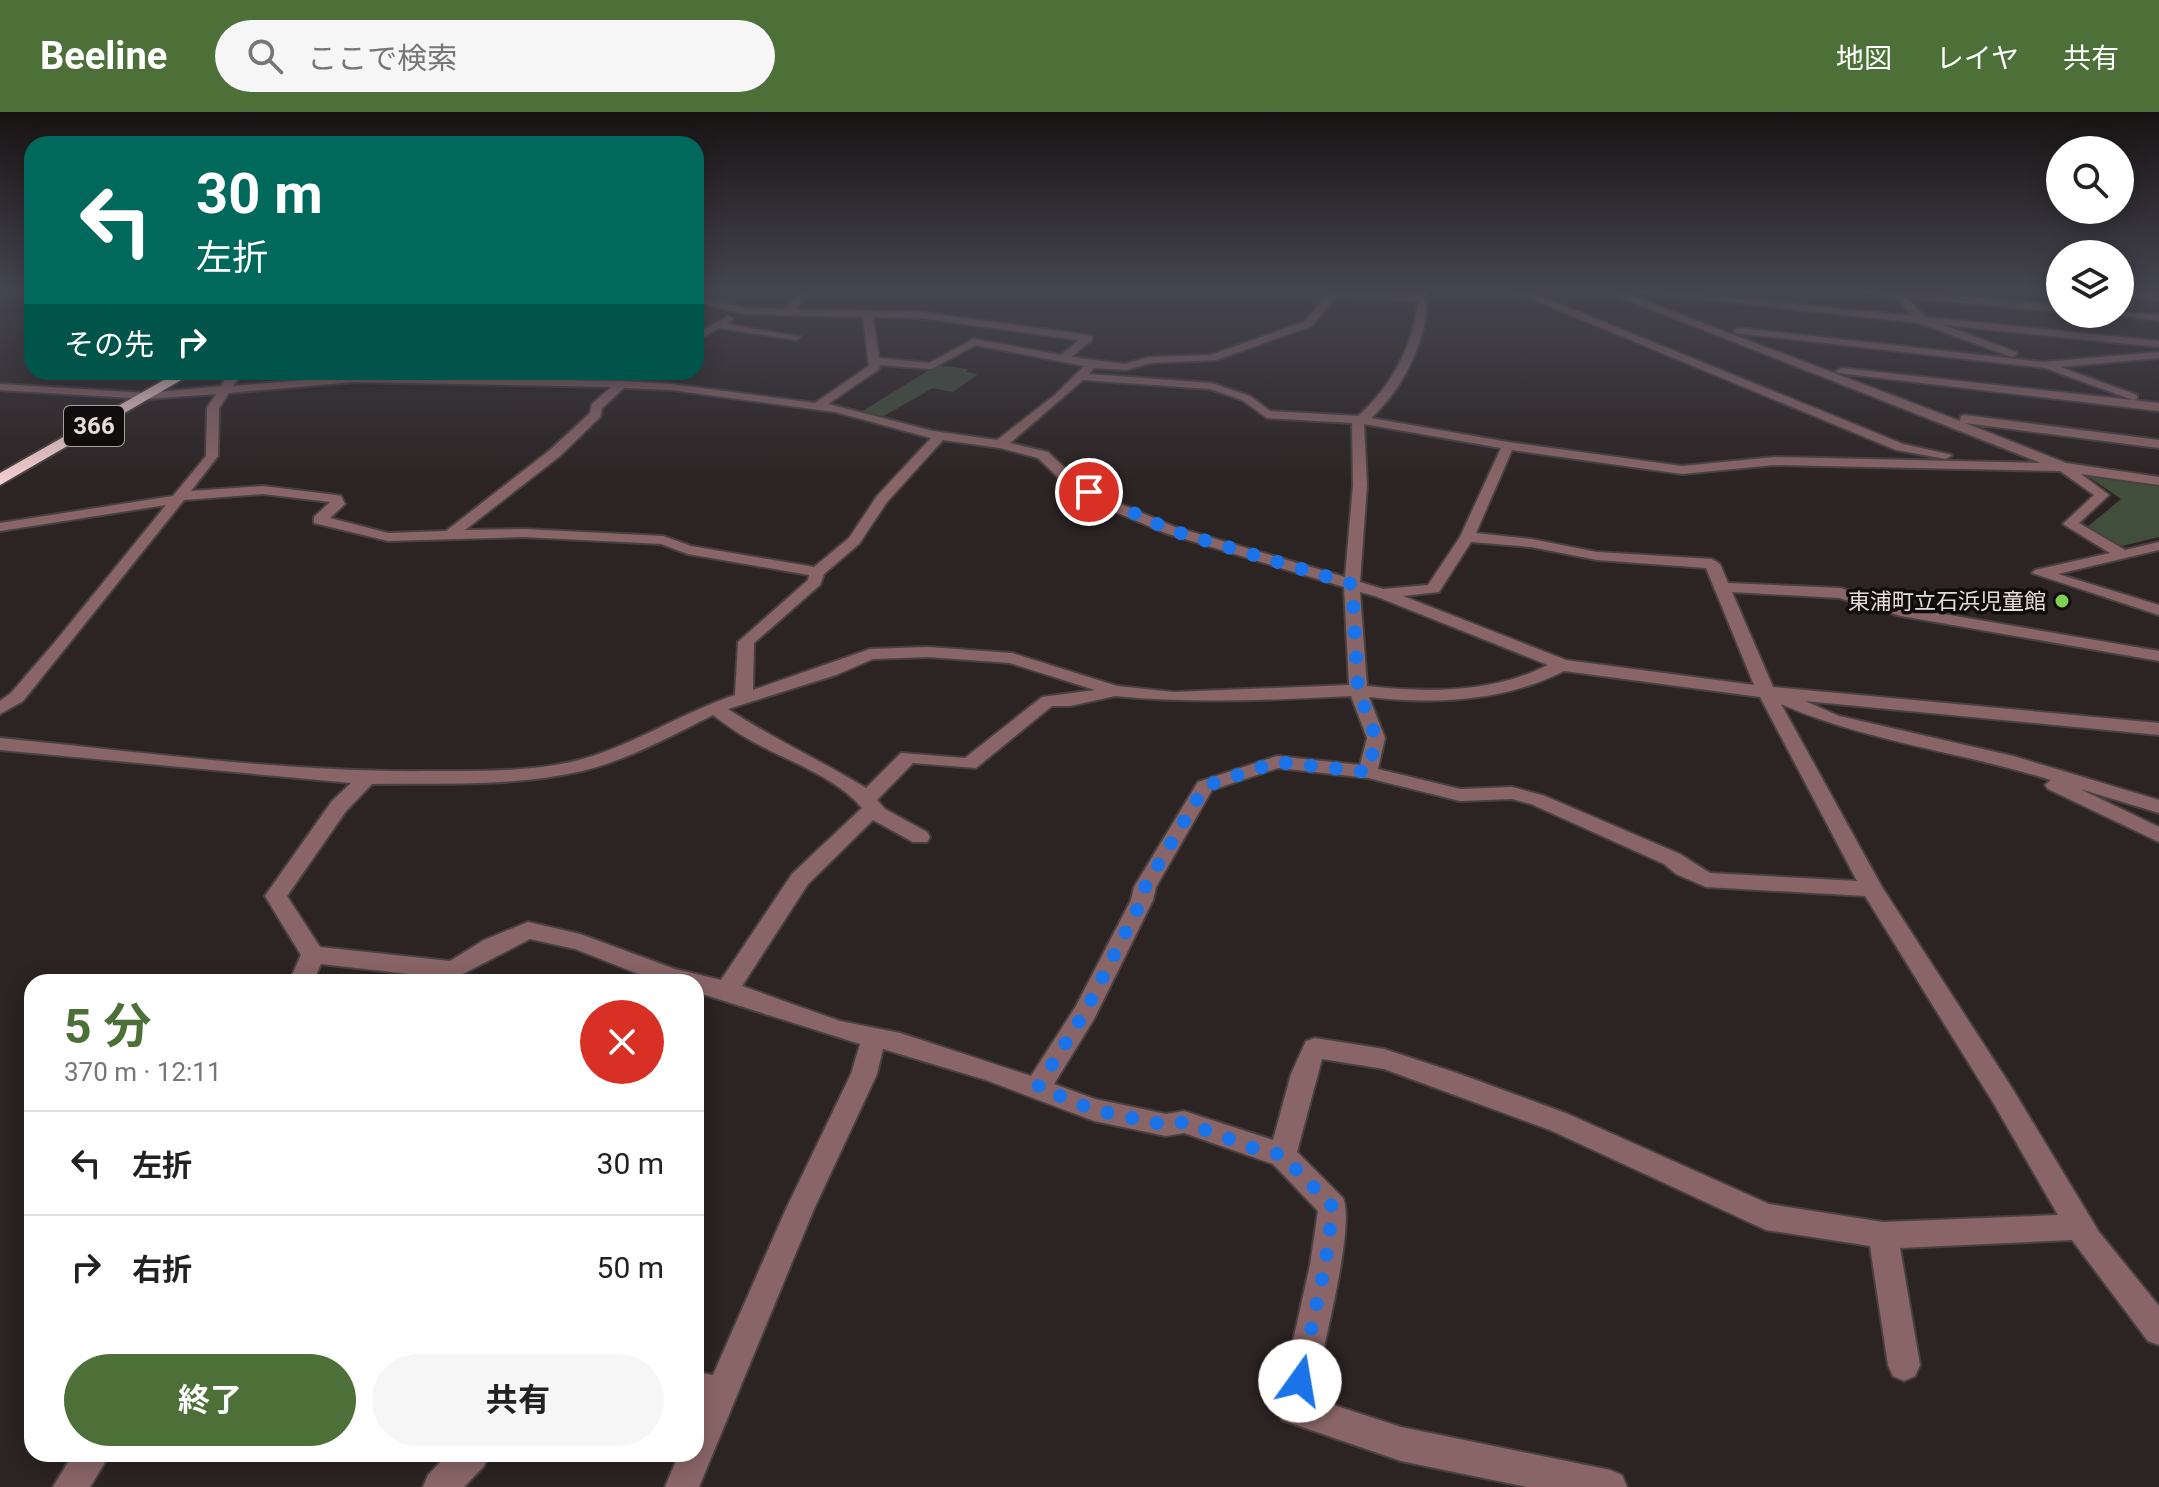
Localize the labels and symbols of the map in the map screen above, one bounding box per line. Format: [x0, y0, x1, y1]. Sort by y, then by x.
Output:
road number: 366 [64, 406, 124, 446]
pin [1055, 458, 1123, 526]
place label: 東浦町立石浜児童館 [1848, 589, 2046, 614]
marker: 東浦町立石浜児童館 [2053, 592, 2071, 610]
position arrow [1258, 1339, 1342, 1423]

